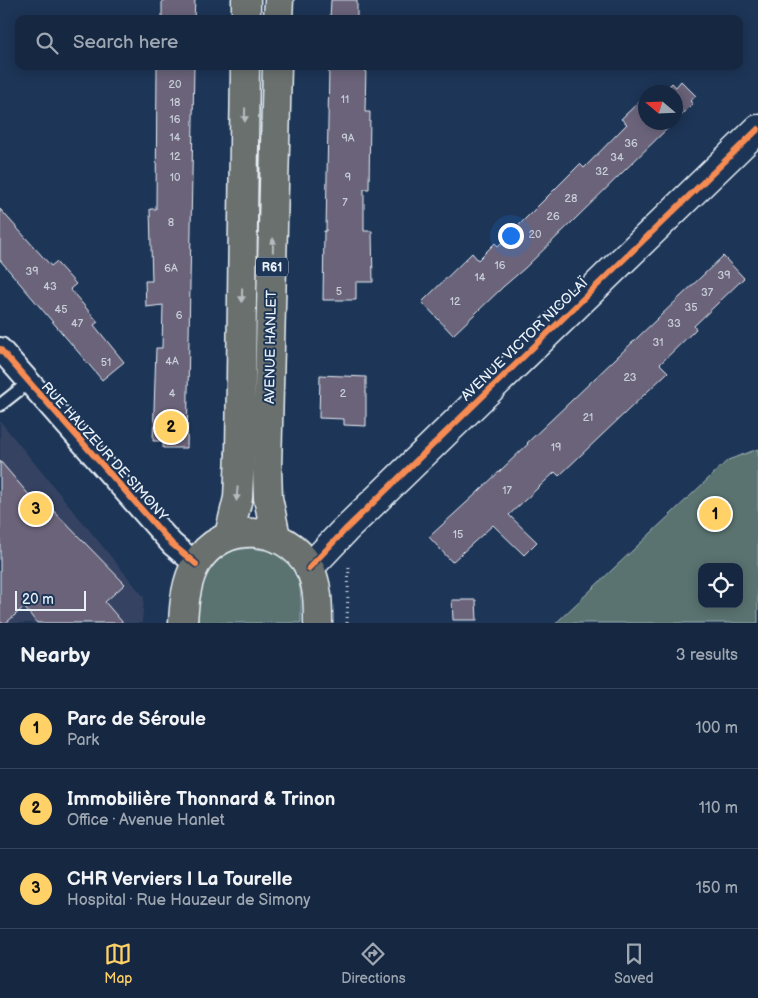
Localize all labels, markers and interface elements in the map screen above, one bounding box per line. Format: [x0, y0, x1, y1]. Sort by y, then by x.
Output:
search box [15, 15, 743, 70]
icon: search [33, 29, 61, 57]
text: Search here [73, 31, 178, 54]
house number: 20 [169, 78, 182, 91]
north arrow [638, 85, 683, 130]
house number: 11 [341, 93, 349, 106]
house number: 18 [170, 96, 180, 109]
one-way arrow [241, 107, 249, 123]
house number: 16 [170, 113, 181, 126]
house number: 14 [170, 131, 181, 144]
house number: 9A [341, 132, 355, 145]
house number: 36 [624, 137, 638, 150]
house number: 12 [170, 150, 181, 163]
house number: 34 [610, 151, 624, 164]
house number: 32 [595, 165, 609, 178]
house number: 10 [170, 171, 181, 184]
house number: 9 [345, 171, 351, 184]
house number: 28 [565, 192, 577, 205]
house number: 7 [342, 196, 348, 209]
house number: 26 [546, 210, 560, 223]
house number: 8 [168, 216, 174, 229]
your location [498, 223, 524, 249]
house number: 20 [529, 228, 542, 241]
one-way arrow [269, 236, 277, 252]
road number: R61 [256, 258, 288, 276]
house number: 16 [495, 259, 506, 272]
house number: 6A [164, 262, 178, 275]
house number: 39 [25, 265, 39, 278]
house number: 39 [717, 269, 731, 282]
house number: 14 [475, 271, 486, 284]
street label: AVENUE VICTOR NICOLAÏ [457, 274, 591, 404]
house number: 43 [43, 280, 57, 293]
house number: 5 [336, 285, 342, 298]
house number: 37 [701, 286, 714, 299]
one-way arrow [238, 287, 246, 303]
street label: AVENUE HANLET [261, 289, 280, 404]
house number: 12 [450, 295, 461, 308]
house number: 35 [684, 301, 698, 314]
house number: 45 [54, 303, 68, 316]
house number: 6 [176, 309, 183, 322]
house number: 47 [71, 317, 84, 330]
house number: 33 [667, 317, 681, 330]
house number: 31 [652, 336, 664, 349]
house number: 4A [165, 355, 179, 368]
house number: 51 [101, 356, 111, 369]
house number: 23 [623, 371, 637, 384]
street label: RUE HAUZEUR DE SIMONY [38, 378, 172, 525]
house number: 4 [169, 387, 176, 400]
house number: 2 [340, 387, 347, 400]
pin: 2 [155, 408, 187, 446]
house number: 21 [583, 411, 593, 424]
house number: 19 [551, 441, 561, 454]
house number: 17 [502, 484, 512, 497]
one-way arrow [233, 487, 241, 503]
pin: 3 [20, 490, 52, 528]
pin: 1 [699, 495, 731, 533]
house number: 15 [453, 528, 463, 541]
map controls [698, 563, 743, 608]
button: locate [698, 563, 743, 608]
scale bar [15, 588, 86, 611]
text: 20 m [22, 591, 54, 608]
text: Nearby [20, 643, 90, 668]
text: 3 results [676, 646, 738, 665]
text: Parc de Séroule [67, 708, 206, 731]
text: 1 [33, 719, 39, 738]
text: 100 m [695, 719, 738, 738]
text: Park [67, 731, 99, 750]
text: Immobilière Thonnard & Trinon [67, 788, 335, 811]
text: 2 [31, 799, 41, 818]
text: 110 m [699, 799, 738, 818]
text: Office · Avenue Hanlet [67, 811, 225, 830]
text: CHR Verviers | La Tourelle [67, 868, 292, 891]
text: 3 [31, 879, 41, 898]
text: 150 m [696, 879, 738, 898]
text: Hospital · Rue Hauzeur de Simony [67, 891, 311, 910]
tab: Map [104, 940, 133, 987]
tab: Directions [341, 940, 406, 987]
tab: Saved [614, 940, 654, 987]

